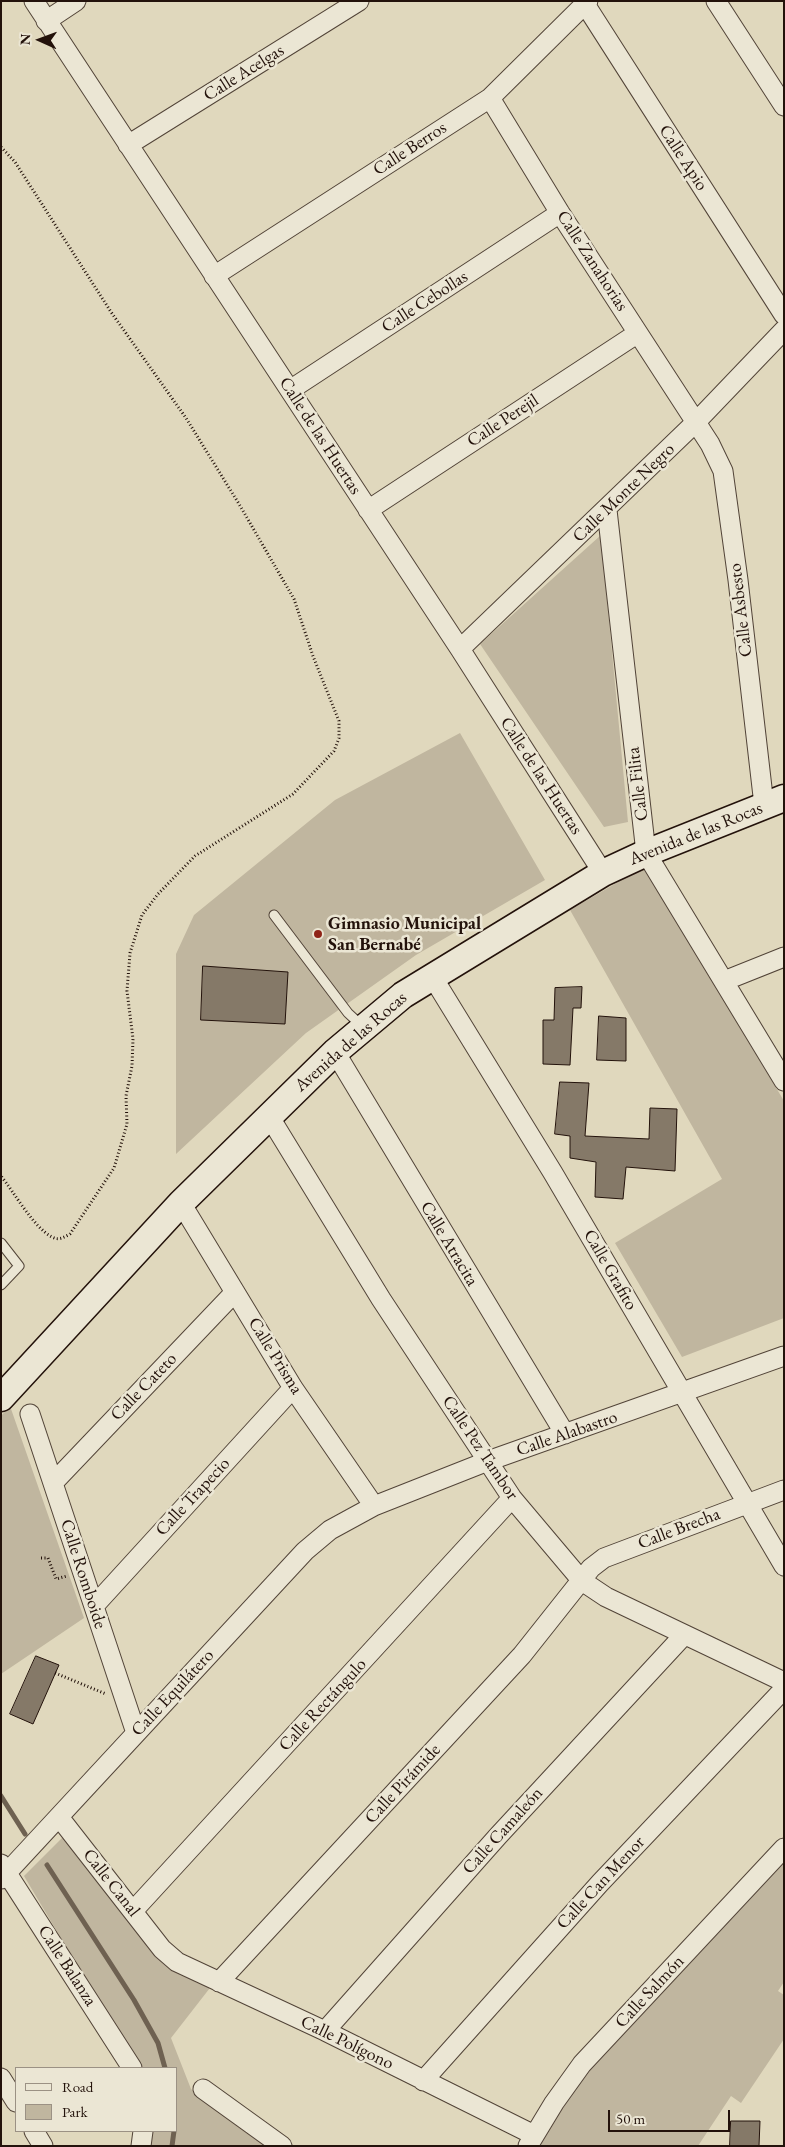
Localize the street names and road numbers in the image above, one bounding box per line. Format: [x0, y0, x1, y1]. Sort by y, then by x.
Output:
street label: Calle Acelgas [200, 40, 288, 106]
street label: Calle Berros [369, 117, 451, 181]
street label: Calle Apio [654, 121, 712, 195]
street label: Calle Zanahorias [551, 207, 633, 315]
street label: Calle Cebollas [378, 266, 472, 338]
street label: Calle de las Huertas [274, 373, 366, 499]
street label: Calle Perejil [463, 390, 543, 452]
street label: Calle Monte Negro [568, 439, 680, 547]
street label: Calle Asbesto [725, 562, 757, 658]
street label: Calle de las Huertas [495, 713, 587, 839]
street label: Calle Filita [623, 746, 653, 822]
street label: Avenida de las Rocas [626, 797, 766, 871]
street label: Avenida de las Rocas [290, 987, 412, 1097]
street label: Calle Atracita [415, 1198, 483, 1290]
street label: Calle Grafito [578, 1226, 642, 1314]
street label: Calle Prisma [243, 1314, 307, 1398]
street label: Calle Cateto [106, 1348, 182, 1426]
street label: Calle Pez Tambor [437, 1392, 523, 1504]
street label: Calle Alabastro [514, 1407, 620, 1461]
street label: Calle Trapecio [151, 1453, 235, 1541]
street label: Calle Brecha [635, 1503, 723, 1555]
street label: Calle Romboide [55, 1517, 111, 1631]
street label: Calle Equilátero [127, 1645, 219, 1741]
street label: Calle Rectángulo [274, 1654, 372, 1756]
street label: Calle Pirámide [361, 1740, 445, 1828]
street label: Calle Camaleón [458, 1783, 548, 1879]
street label: Calle Can Menor [552, 1832, 650, 1934]
street label: Calle Canal [78, 1845, 144, 1921]
street label: Calle Balanza [33, 1922, 101, 2010]
street label: Calle Salmón [611, 1951, 689, 2033]
street label: Calle Polígono [297, 2011, 397, 2075]

